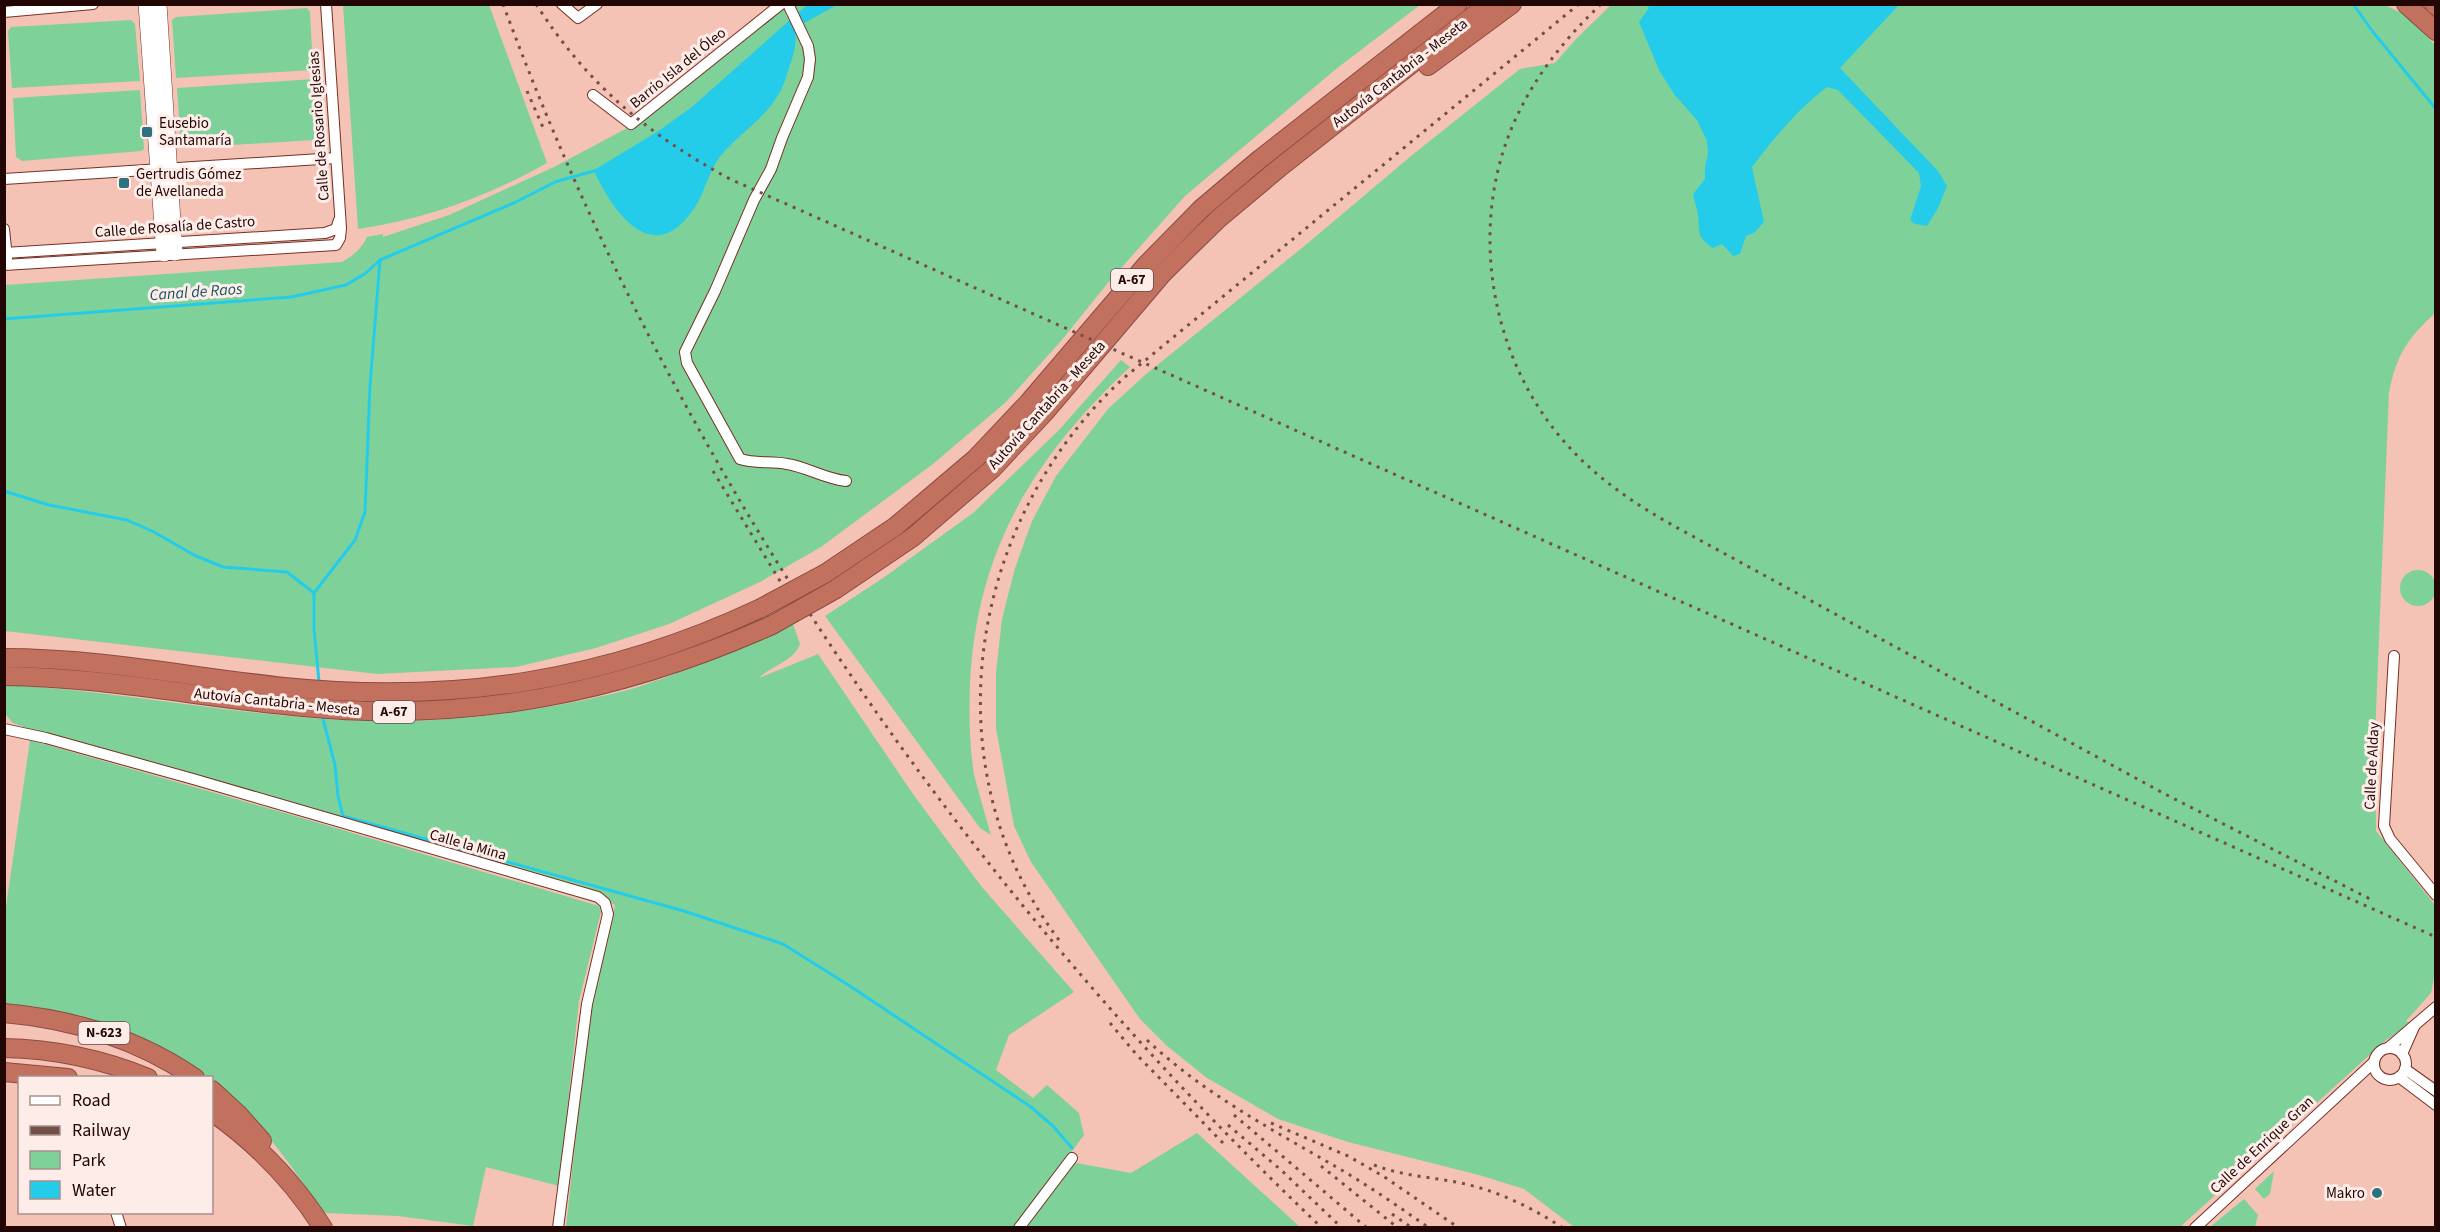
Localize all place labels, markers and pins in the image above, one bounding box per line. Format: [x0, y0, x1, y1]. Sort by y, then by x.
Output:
place label: Eusebio Santamaría [159, 113, 232, 151]
marker: Eusebio Santamaría [140, 125, 154, 139]
place label: Gertrudis Gómez de Avellaneda [136, 164, 241, 202]
marker: Gertrudis Gómez de Avellaneda [117, 176, 131, 190]
place label: Makro [2326, 1183, 2365, 1204]
marker: Makro [2370, 1186, 2384, 1200]

